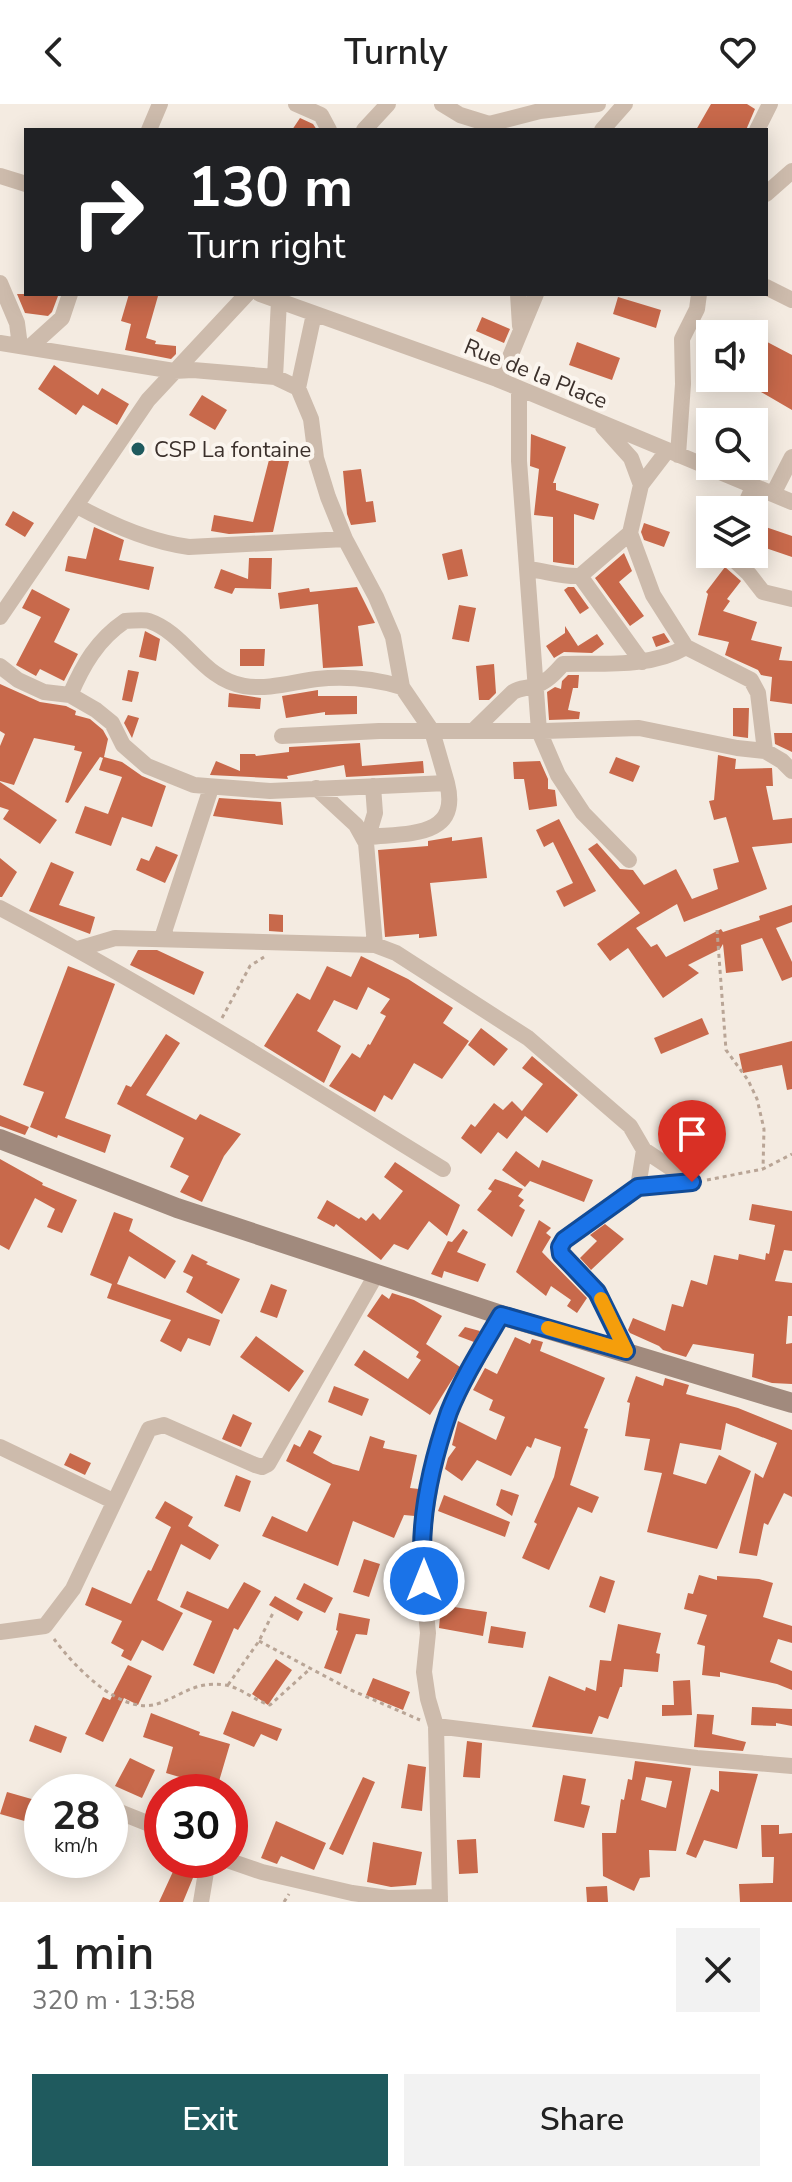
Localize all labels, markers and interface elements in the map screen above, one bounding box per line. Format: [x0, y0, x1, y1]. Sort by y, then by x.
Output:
text: Turnly [344, 28, 448, 77]
icon: back [32, 30, 76, 74]
icon: heart [716, 30, 760, 74]
text: 130 m [188, 149, 353, 226]
icon: right [56, 160, 160, 264]
text: Turn right [188, 222, 345, 271]
map controls [696, 320, 768, 568]
button: sound [696, 320, 768, 392]
street label: Rue de la Place [459, 332, 612, 416]
button: search [696, 408, 768, 480]
place label: CSP La fontaine [154, 435, 311, 465]
marker: CSP La fontaine [129, 440, 147, 458]
button: layers [696, 496, 768, 568]
pin [658, 1100, 726, 1182]
icon: arrive [670, 1112, 714, 1156]
position arrow [382, 1539, 466, 1623]
speed limit sign: 30 [144, 1774, 248, 1878]
text: 28 [52, 1789, 100, 1843]
text: km/h [54, 1832, 98, 1859]
text: 1 min [32, 1920, 154, 1986]
button: close [676, 1928, 760, 2012]
text: 320 m · 13:58 [32, 1983, 195, 2018]
button: Exit [32, 2074, 388, 2166]
button: Share [404, 2074, 760, 2166]

